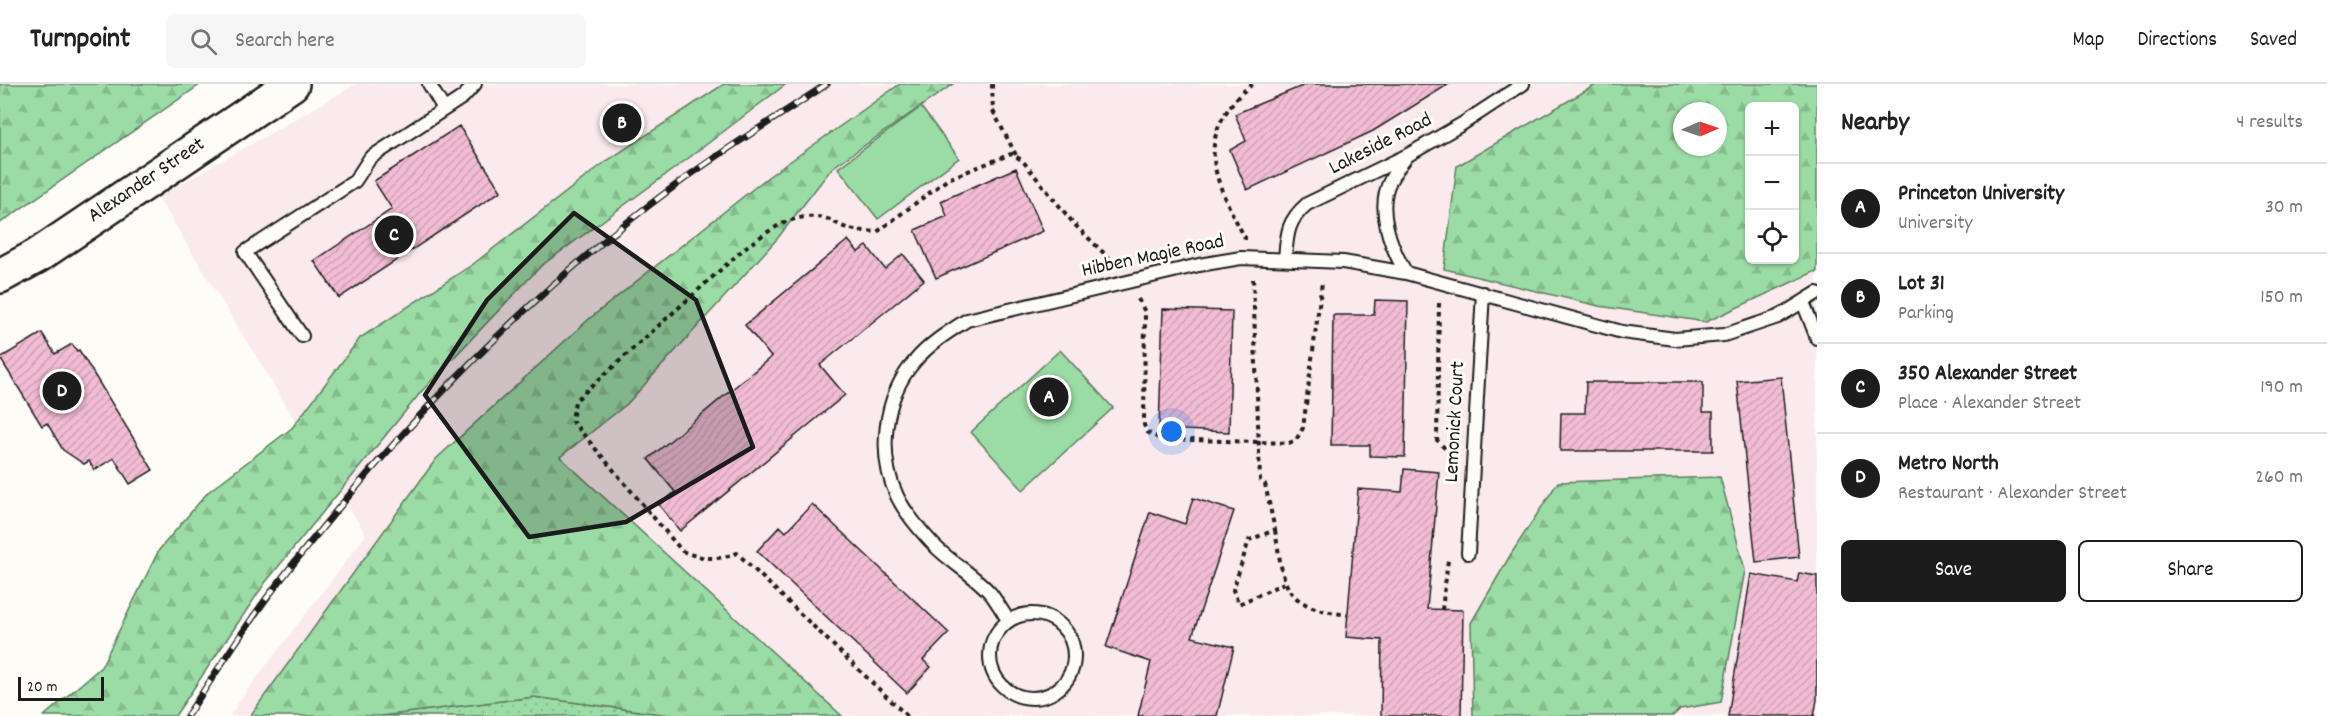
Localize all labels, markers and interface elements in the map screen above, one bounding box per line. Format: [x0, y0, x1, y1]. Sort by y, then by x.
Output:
search box [166, 14, 586, 68]
text: Turnpoint [30, 21, 130, 61]
icon: search [187, 25, 220, 58]
text: Search here [235, 26, 335, 57]
text: Map [2073, 26, 2104, 56]
text: Directions [2137, 26, 2217, 56]
text: Saved [2250, 26, 2297, 56]
pin: B [602, 100, 642, 146]
north arrow [1673, 102, 1727, 156]
map controls [1745, 102, 1799, 264]
button: + [1745, 102, 1799, 156]
text: Nearby [1841, 105, 1909, 142]
street label: Lakeside Road [1324, 106, 1438, 184]
text: 4 results [2236, 109, 2303, 137]
street label: Alexander Street [82, 130, 212, 231]
button: − [1745, 156, 1799, 210]
text: Princeton University [1898, 179, 2064, 210]
text: A [1855, 194, 1866, 222]
text: 30 m [2265, 194, 2303, 222]
button: locate [1745, 210, 1799, 264]
text: University [1898, 210, 1973, 238]
pin: C [374, 212, 414, 258]
street label: Hibben Magie Road [1079, 227, 1227, 287]
text: Lot 31 [1898, 269, 1945, 300]
text: B [1856, 284, 1865, 312]
text: 150 m [2260, 284, 2303, 312]
text: Parking [1898, 300, 1954, 328]
text: 350 Alexander Street [1898, 359, 2077, 390]
street label: Lemonick Court [1438, 360, 1474, 483]
pin: D [42, 368, 82, 414]
pin: A [1030, 374, 1068, 420]
text: C [1856, 374, 1865, 402]
text: 190 m [2260, 374, 2303, 402]
text: Place · Alexander Street [1898, 390, 2081, 418]
your location [1157, 417, 1186, 446]
text: Metro North [1898, 449, 1999, 480]
text: D [1855, 464, 1866, 492]
text: 260 m [2255, 464, 2303, 492]
text: Restaurant · Alexander Street [1898, 480, 2127, 508]
button: Save [1841, 540, 2066, 602]
button: Share [2078, 540, 2303, 602]
scale bar [18, 674, 104, 702]
text: 20 m [27, 676, 57, 699]

